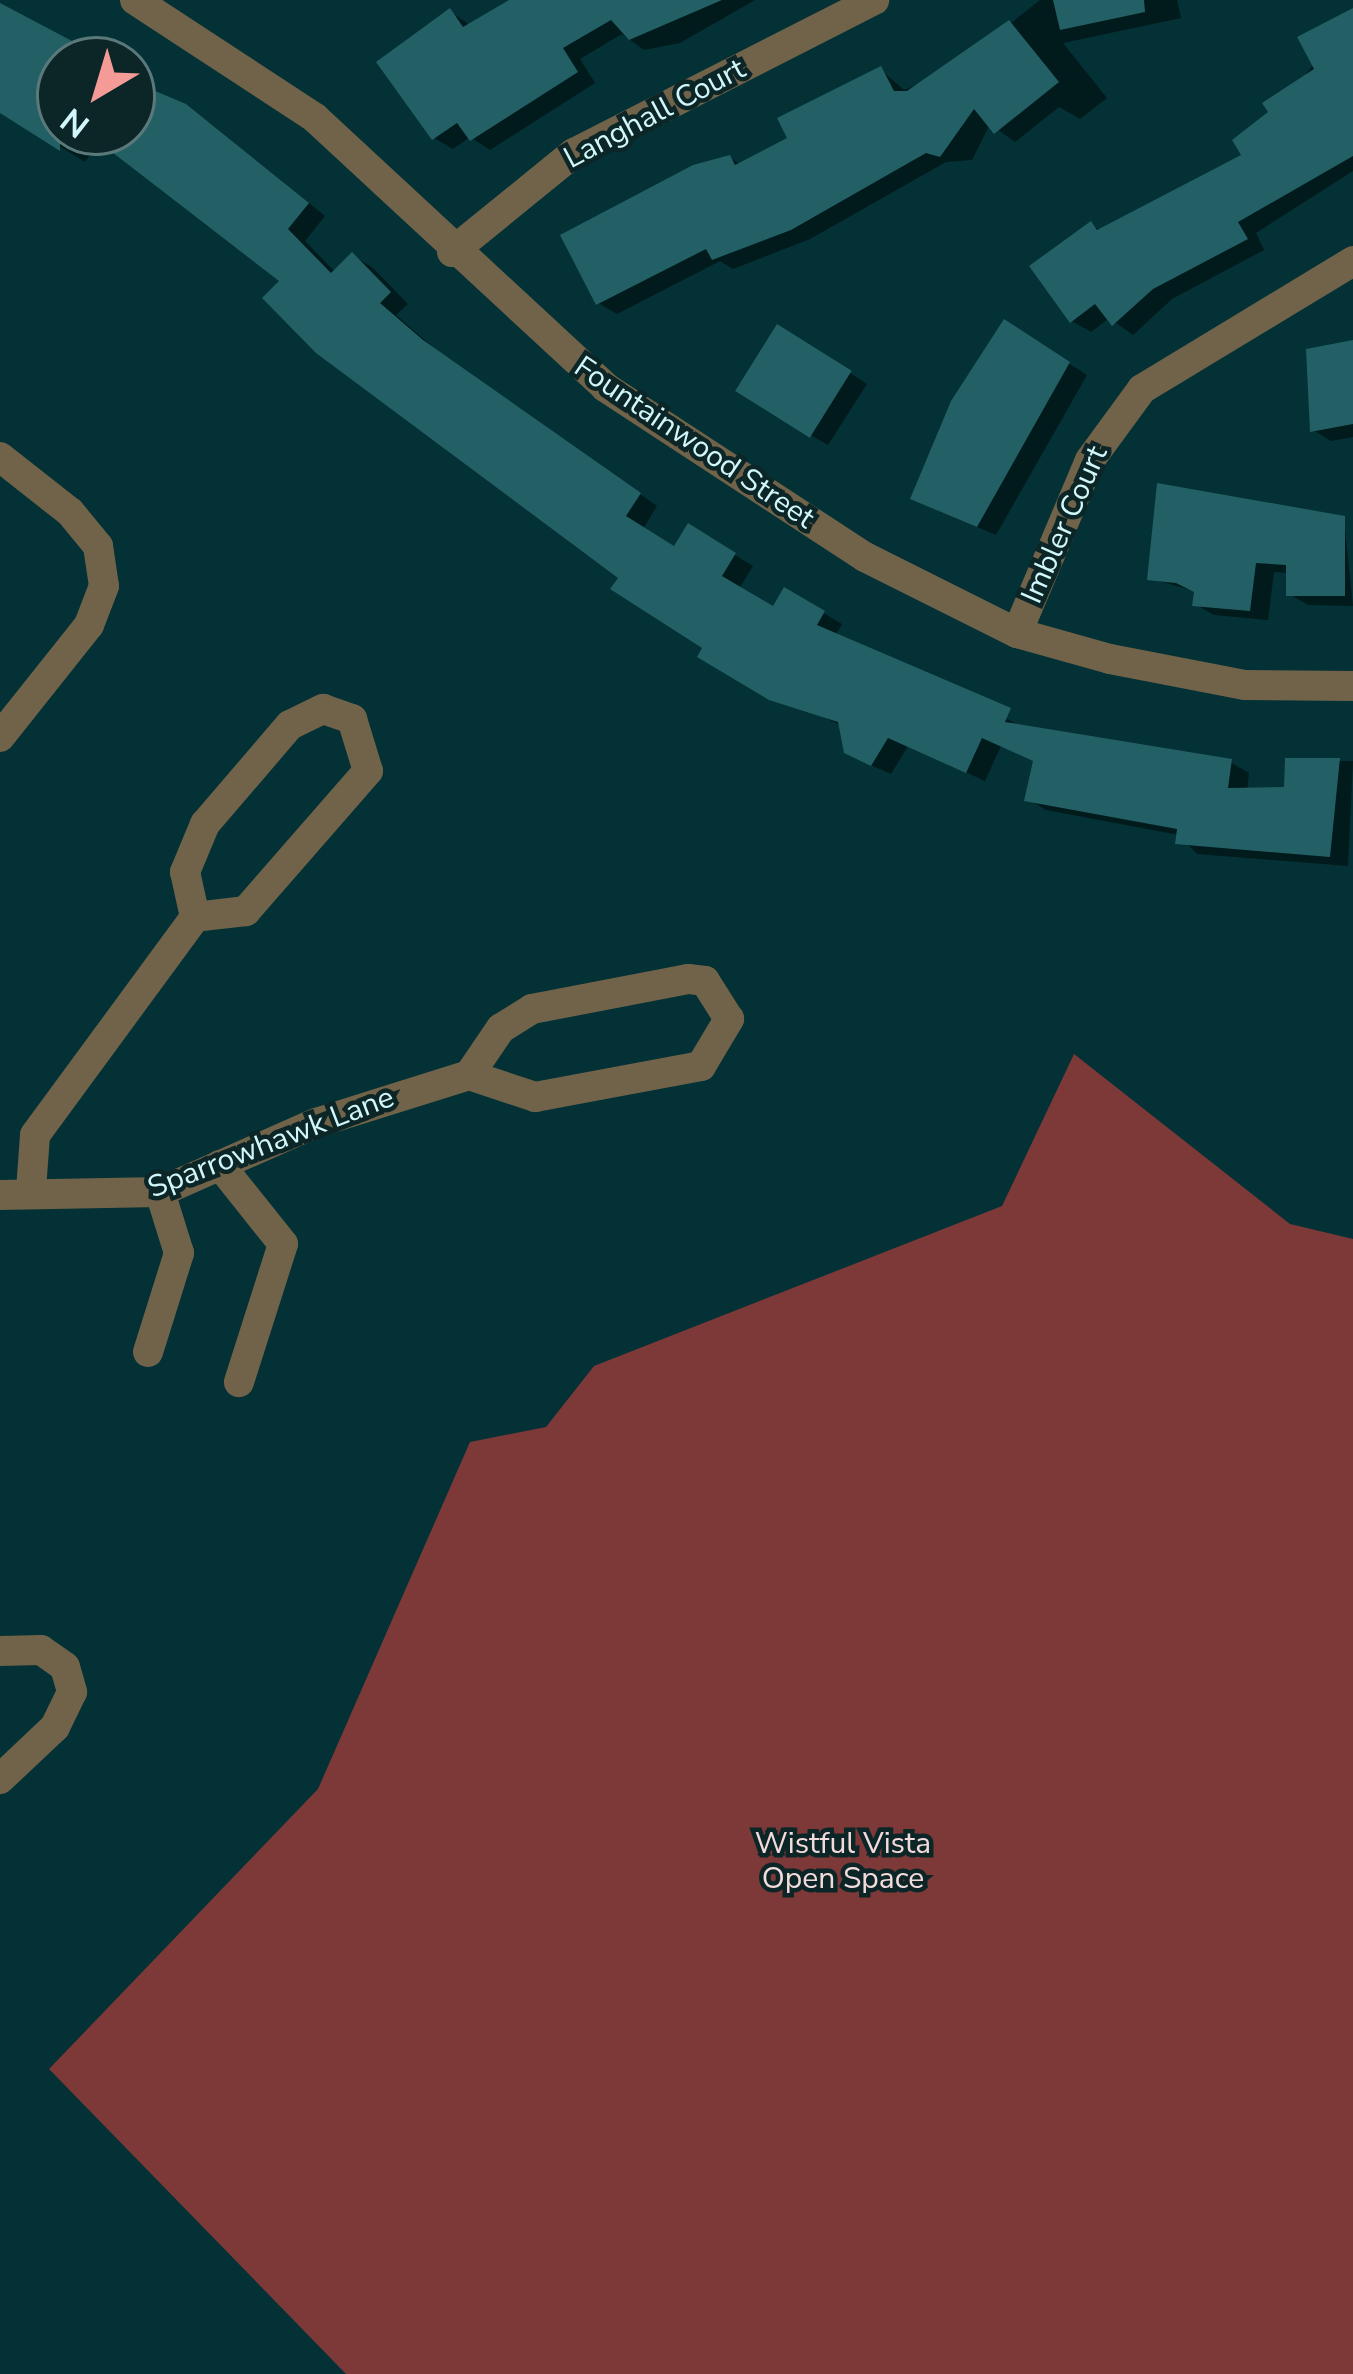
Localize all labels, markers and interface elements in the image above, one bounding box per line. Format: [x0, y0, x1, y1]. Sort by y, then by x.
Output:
north arrow [36, 36, 156, 156]
street label: Langhall Court [558, 51, 752, 177]
text: N [52, 97, 99, 148]
street label: Fountainwood Street [567, 349, 821, 537]
street label: Imbler Court [1014, 441, 1116, 609]
street label: Sparrowhawk Lane [143, 1079, 399, 1207]
park label: Wistful Vista Open Space [755, 1826, 931, 1896]

